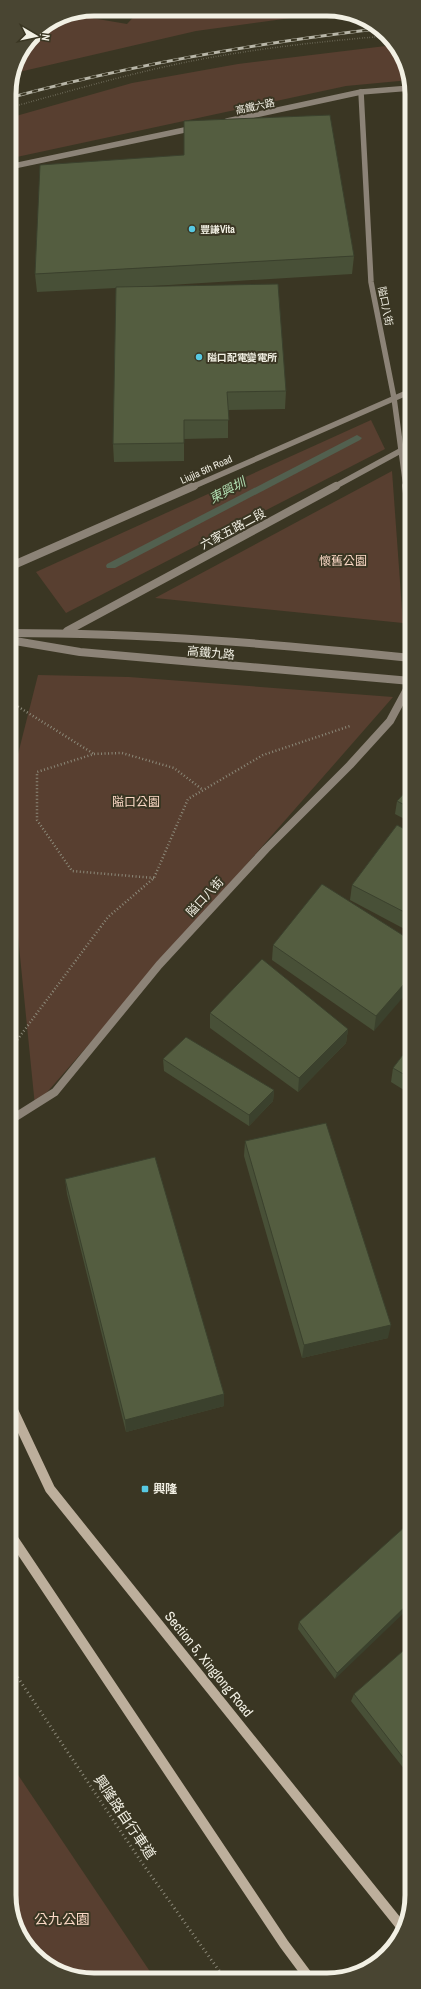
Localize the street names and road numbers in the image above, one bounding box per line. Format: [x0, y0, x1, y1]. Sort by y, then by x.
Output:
street label: 高鐵六路 [234, 96, 276, 117]
street label: 隘口八街 [375, 285, 396, 327]
street label: Liujia 5th Road [178, 452, 234, 487]
street label: 六家五路二段 [197, 505, 269, 553]
street label: 高鐵九路 [186, 643, 236, 663]
street label: 隘口八街 [183, 874, 227, 920]
street label: Section 5, Xinglong Road [161, 1607, 257, 1721]
street label: 興隆路自行車道 [90, 1771, 160, 1863]

